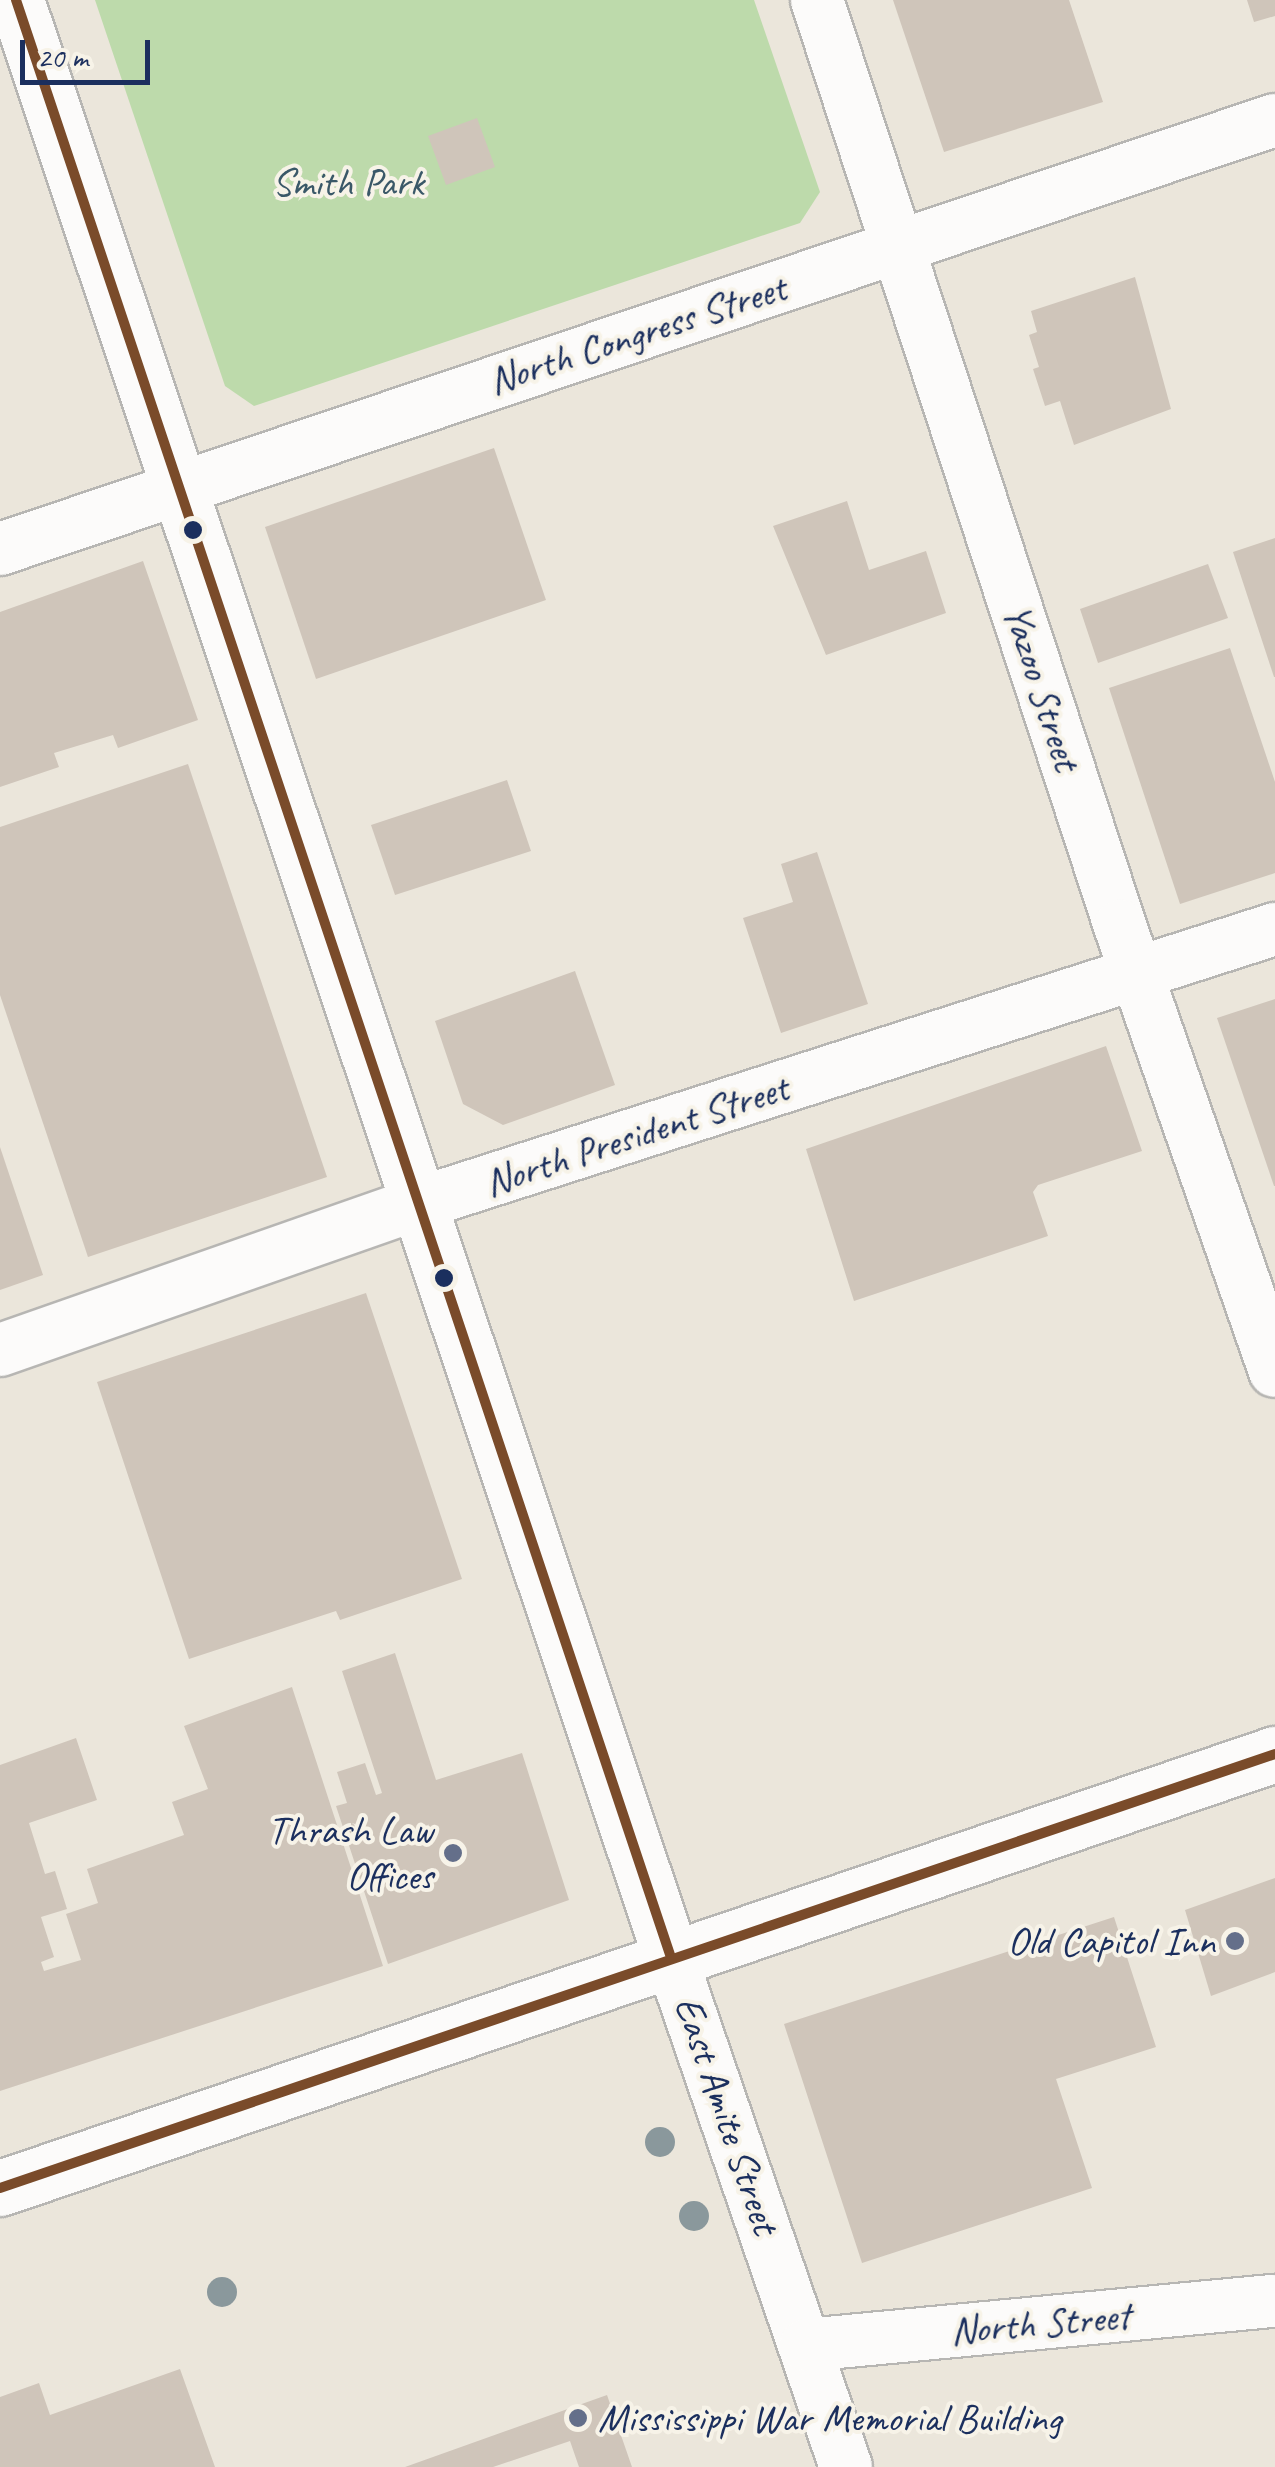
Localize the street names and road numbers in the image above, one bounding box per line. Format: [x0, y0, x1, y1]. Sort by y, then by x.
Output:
street label: North Congress Street [482, 263, 792, 405]
street label: Yazoo Street [993, 598, 1091, 776]
street label: North President Street [478, 1063, 794, 1207]
street label: East Amite Street [664, 1990, 790, 2240]
street label: North Street [948, 2291, 1132, 2355]

